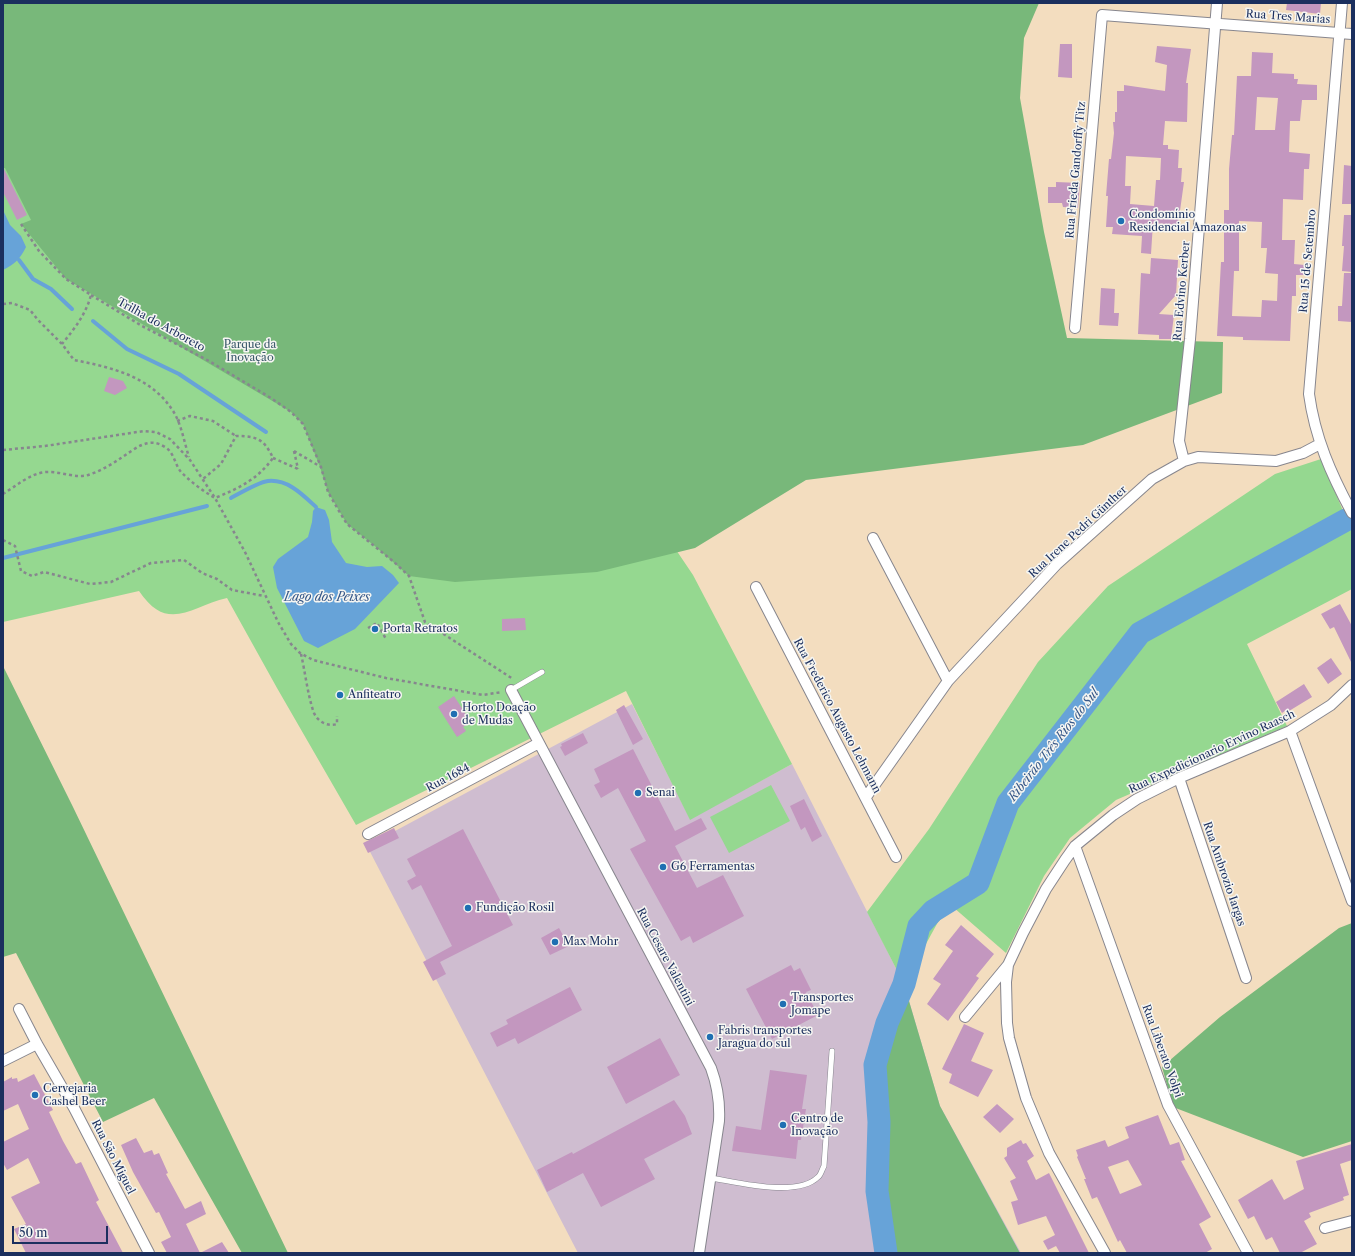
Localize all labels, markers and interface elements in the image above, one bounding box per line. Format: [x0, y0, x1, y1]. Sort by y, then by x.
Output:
street label: Rua Tres Marias [1245, 7, 1331, 27]
street label: Rua Frieda Gandorffy Titz [1063, 101, 1089, 239]
place label: Condomínio Residencial Amazonas [1129, 208, 1246, 234]
street label: Rua 15 de Setembro [1297, 209, 1319, 313]
marker: Condomínio Residencial Amazonas [1116, 216, 1126, 226]
street label: Rua Edvino Kerber [1171, 241, 1193, 341]
street label: Trilha do Arboreto [115, 295, 207, 355]
park label: Parque da Inovação [224, 338, 276, 364]
street label: Rua Irene Pedri Günther [1026, 483, 1130, 581]
water label: Lago dos Peixes [284, 591, 370, 605]
place label: Porta Retratos [383, 622, 458, 636]
marker: Porta Retratos [370, 624, 380, 634]
street label: Rua Frederico Augusto Lehmann [790, 636, 884, 796]
water label: Ribeirão Três Rios do Sul [1006, 686, 1102, 804]
place label: Anfiteatro [348, 688, 401, 702]
marker: Anfiteatro [335, 690, 345, 700]
place label: Horto Doação de Mudas [462, 701, 536, 727]
street label: Rua Expedicionario Ervino Raasch [1127, 708, 1297, 796]
marker: Horto Doação de Mudas [449, 709, 459, 719]
street label: Rua 1684 [424, 761, 472, 795]
place label: Senai [646, 786, 675, 800]
marker: Senai [633, 788, 643, 798]
street label: Rua Ambrozio Iargas [1200, 820, 1248, 928]
place label: G6 Ferramentas [671, 860, 755, 874]
marker: G6 Ferramentas [658, 862, 668, 872]
place label: Fundição Rosil [476, 901, 554, 915]
marker: Fundição Rosil [463, 903, 473, 913]
street label: Rua Cesare Valentini [634, 906, 696, 1008]
place label: Max Mohr [563, 935, 618, 949]
marker: Max Mohr [550, 937, 560, 947]
place label: Transportes Jomape [791, 991, 854, 1017]
marker: Transportes Jomape [778, 999, 788, 1009]
street label: Rua Liberato Volpi [1139, 1003, 1185, 1099]
place label: Fabris transportes Jaragua do sul [718, 1024, 812, 1050]
marker: Fabris transportes Jaragua do sul [705, 1032, 715, 1042]
place label: Cervejaria Cashel Beer [43, 1082, 106, 1108]
marker: Cervejaria Cashel Beer [30, 1090, 40, 1100]
place label: Centro de Inovação [791, 1112, 843, 1138]
street label: Rua São Miguel [89, 1117, 137, 1197]
marker: Centro de Inovação [778, 1120, 788, 1130]
scale bar [14, 1218, 110, 1244]
text: 50 m [19, 1225, 48, 1240]

